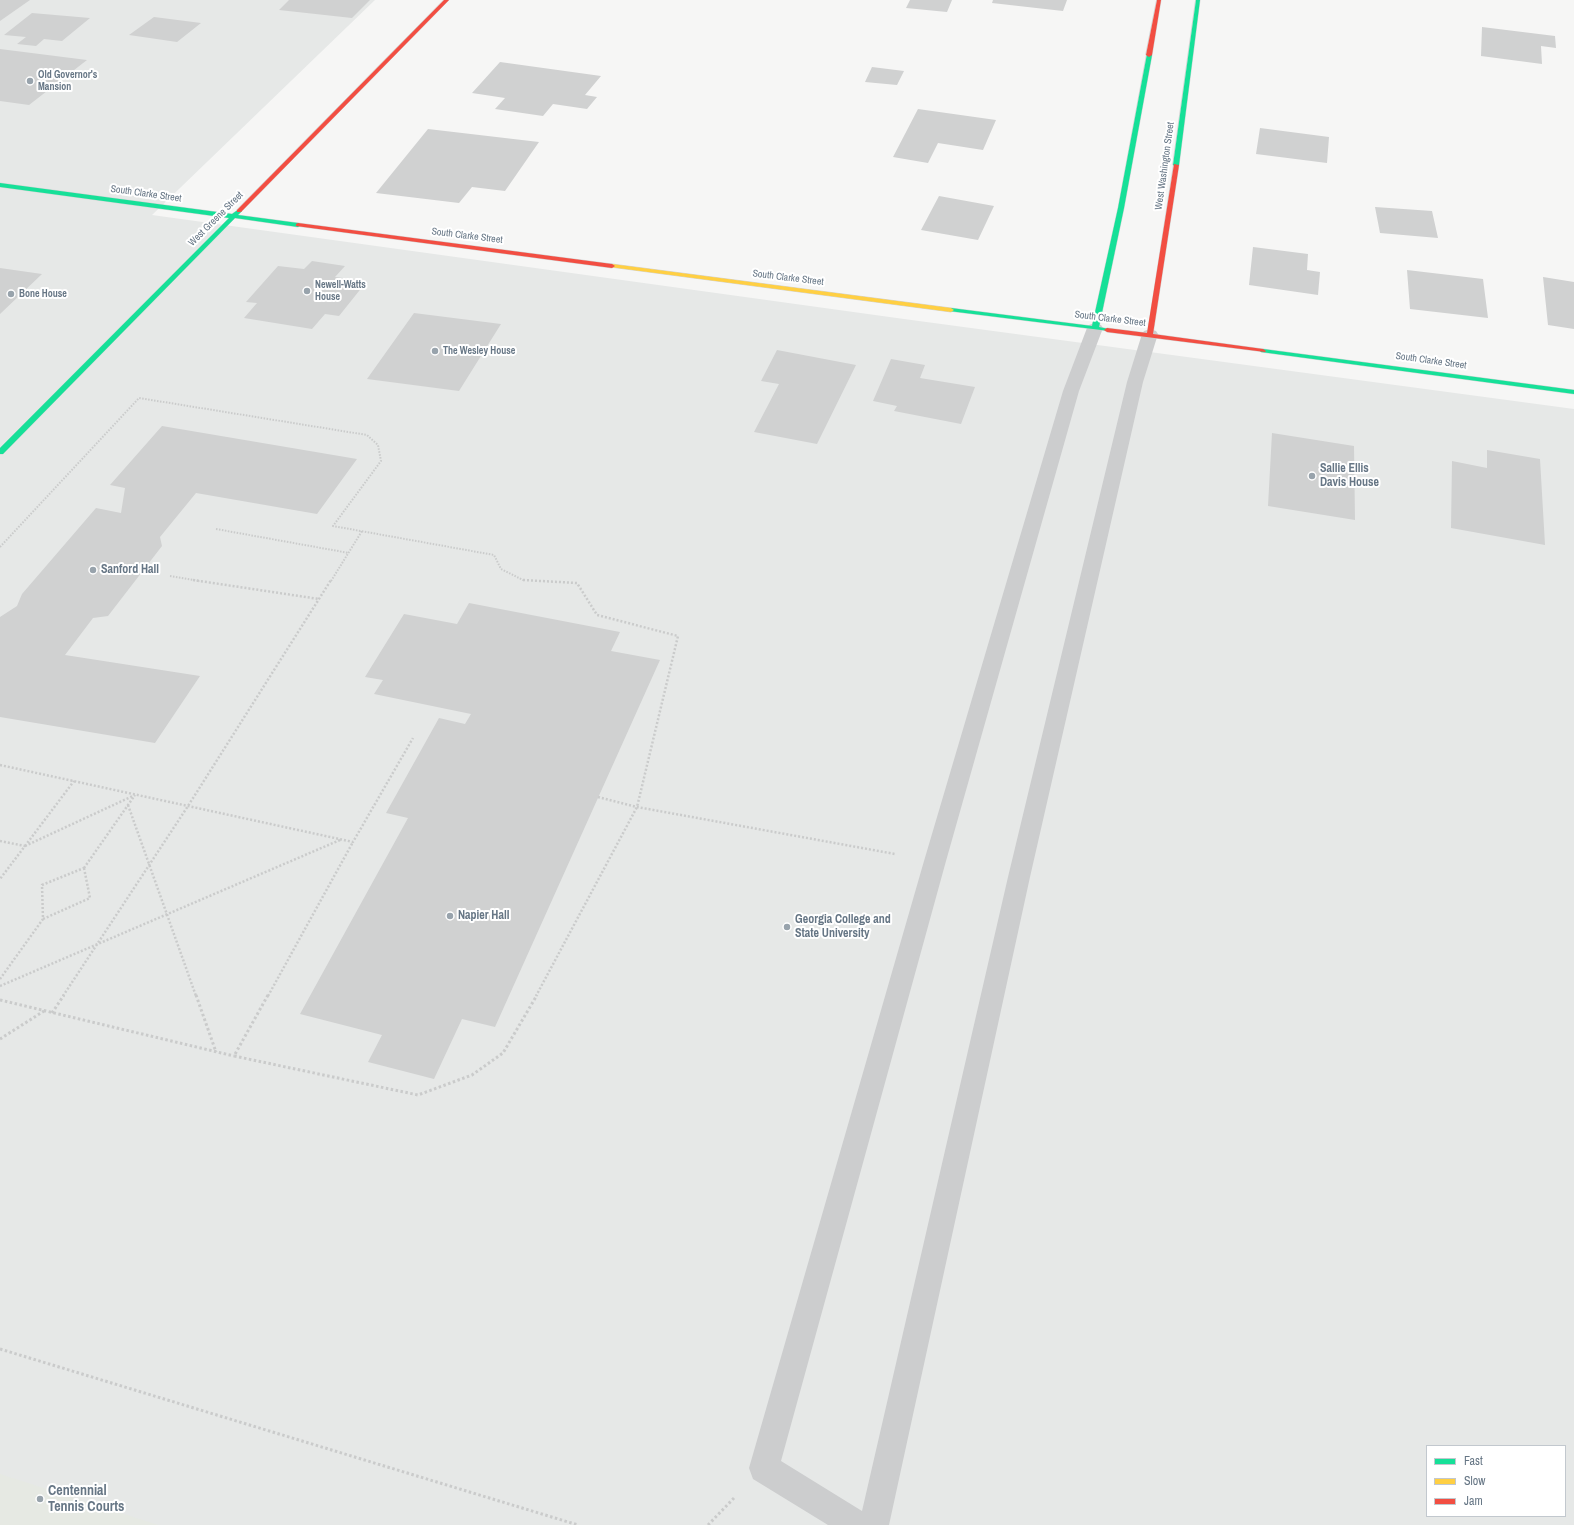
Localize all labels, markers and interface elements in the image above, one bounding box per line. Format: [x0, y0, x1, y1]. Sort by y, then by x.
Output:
place label: Old Governor's Mansion [38, 69, 97, 92]
marker: Old Governor's Mansion [25, 76, 35, 86]
street label: West Washington Street [1153, 121, 1177, 211]
street label: South Clarke Street [110, 183, 182, 205]
street label: West Greene Street [186, 189, 246, 249]
street label: South Clarke Street [431, 226, 503, 246]
street label: South Clarke Street [752, 268, 824, 288]
place label: Newell-Watts House [315, 279, 366, 302]
marker: Newell-Watts House [302, 286, 312, 296]
place label: Bone House [19, 288, 67, 300]
marker: Bone House [6, 289, 16, 299]
street label: South Clarke Street [1074, 309, 1146, 329]
place label: The Wesley House [443, 345, 515, 357]
marker: The Wesley House [430, 346, 440, 356]
street label: South Clarke Street [1395, 350, 1467, 372]
place label: Sallie Ellis Davis House [1320, 462, 1379, 490]
marker: Sallie Ellis Davis House [1307, 471, 1317, 481]
place label: Sanford Hall [101, 563, 159, 577]
marker: Sanford Hall [88, 565, 98, 575]
place label: Napier Hall [458, 909, 509, 923]
marker: Napier Hall [445, 911, 455, 921]
place label: Georgia College and State University [795, 913, 891, 941]
marker: Georgia College and State University [782, 922, 792, 932]
legend [1426, 1445, 1566, 1517]
text: Fast [1464, 1453, 1483, 1469]
text: Slow [1464, 1473, 1485, 1489]
place label: Centennial Tennis Courts [48, 1483, 124, 1516]
text: Jam [1464, 1493, 1483, 1509]
marker: Centennial Tennis Courts [35, 1494, 45, 1504]

